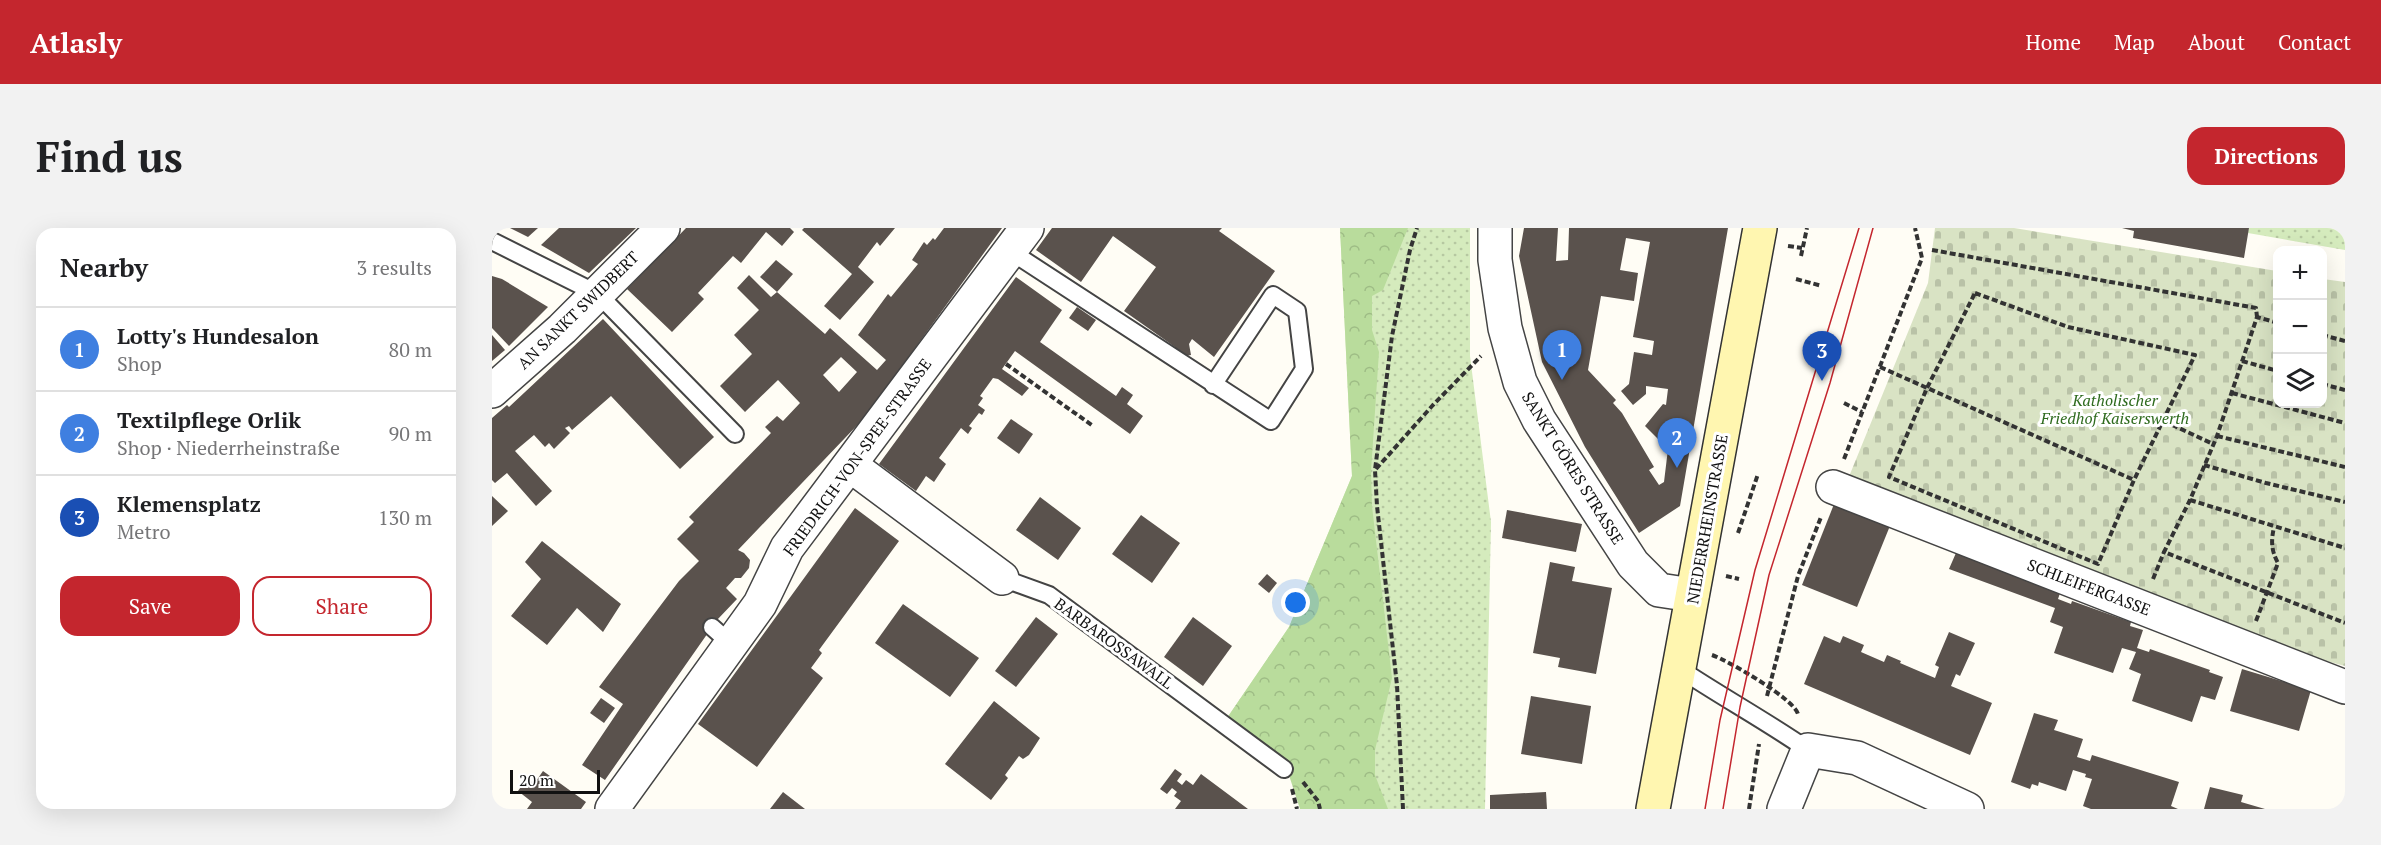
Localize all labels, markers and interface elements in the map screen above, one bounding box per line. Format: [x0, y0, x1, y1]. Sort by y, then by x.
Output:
text: Atlasly [30, 24, 122, 61]
text: Home [2025, 28, 2081, 56]
text: Map [2114, 28, 2155, 56]
text: About [2188, 28, 2245, 56]
text: Contact [2278, 28, 2351, 56]
button: Directions [2187, 127, 2345, 185]
text: Find us [36, 128, 183, 184]
street label: AN SANKT SWIDBERT [513, 246, 644, 374]
map controls [2273, 246, 2327, 408]
button: + [2273, 246, 2327, 300]
text: Nearby [60, 250, 148, 284]
text: 3 results [357, 254, 432, 281]
button: − [2273, 300, 2327, 354]
text: Lotty's Hundesalon [117, 321, 319, 350]
pin: 1 [1542, 330, 1582, 380]
pin: 3 [1802, 332, 1842, 381]
text: 1 [74, 336, 85, 363]
text: 80 m [389, 336, 432, 363]
text: Shop [117, 350, 162, 377]
street label: FRIEDRICH-VON-SPEE-STRASSE [778, 354, 936, 560]
button: layers [2273, 354, 2327, 408]
street label: SANKT GÖRES STRASSE [1517, 387, 1629, 549]
park label: Katholischer Friedhof Kaiserswerth [2040, 389, 2189, 429]
text: Textilpflege Orlik [117, 405, 301, 434]
pin: 2 [1658, 418, 1696, 468]
text: 2 [74, 420, 85, 447]
text: 90 m [389, 420, 432, 447]
street label: NIEDERRHEINSTRASSE [1681, 432, 1733, 606]
text: Shop · Niederrheinstraße [117, 434, 340, 461]
text: Klemensplatz [117, 489, 261, 518]
text: 3 [74, 504, 85, 531]
text: 130 m [378, 504, 432, 531]
text: Metro [117, 518, 171, 545]
street label: SCHLEIFERGASSE [2024, 553, 2154, 621]
button: Save [60, 576, 240, 636]
button: Share [252, 576, 432, 636]
your location [1281, 588, 1310, 617]
street label: BARBAROSSAWALL [1050, 592, 1178, 694]
scale bar [510, 767, 600, 794]
text: 20 m [519, 769, 554, 791]

